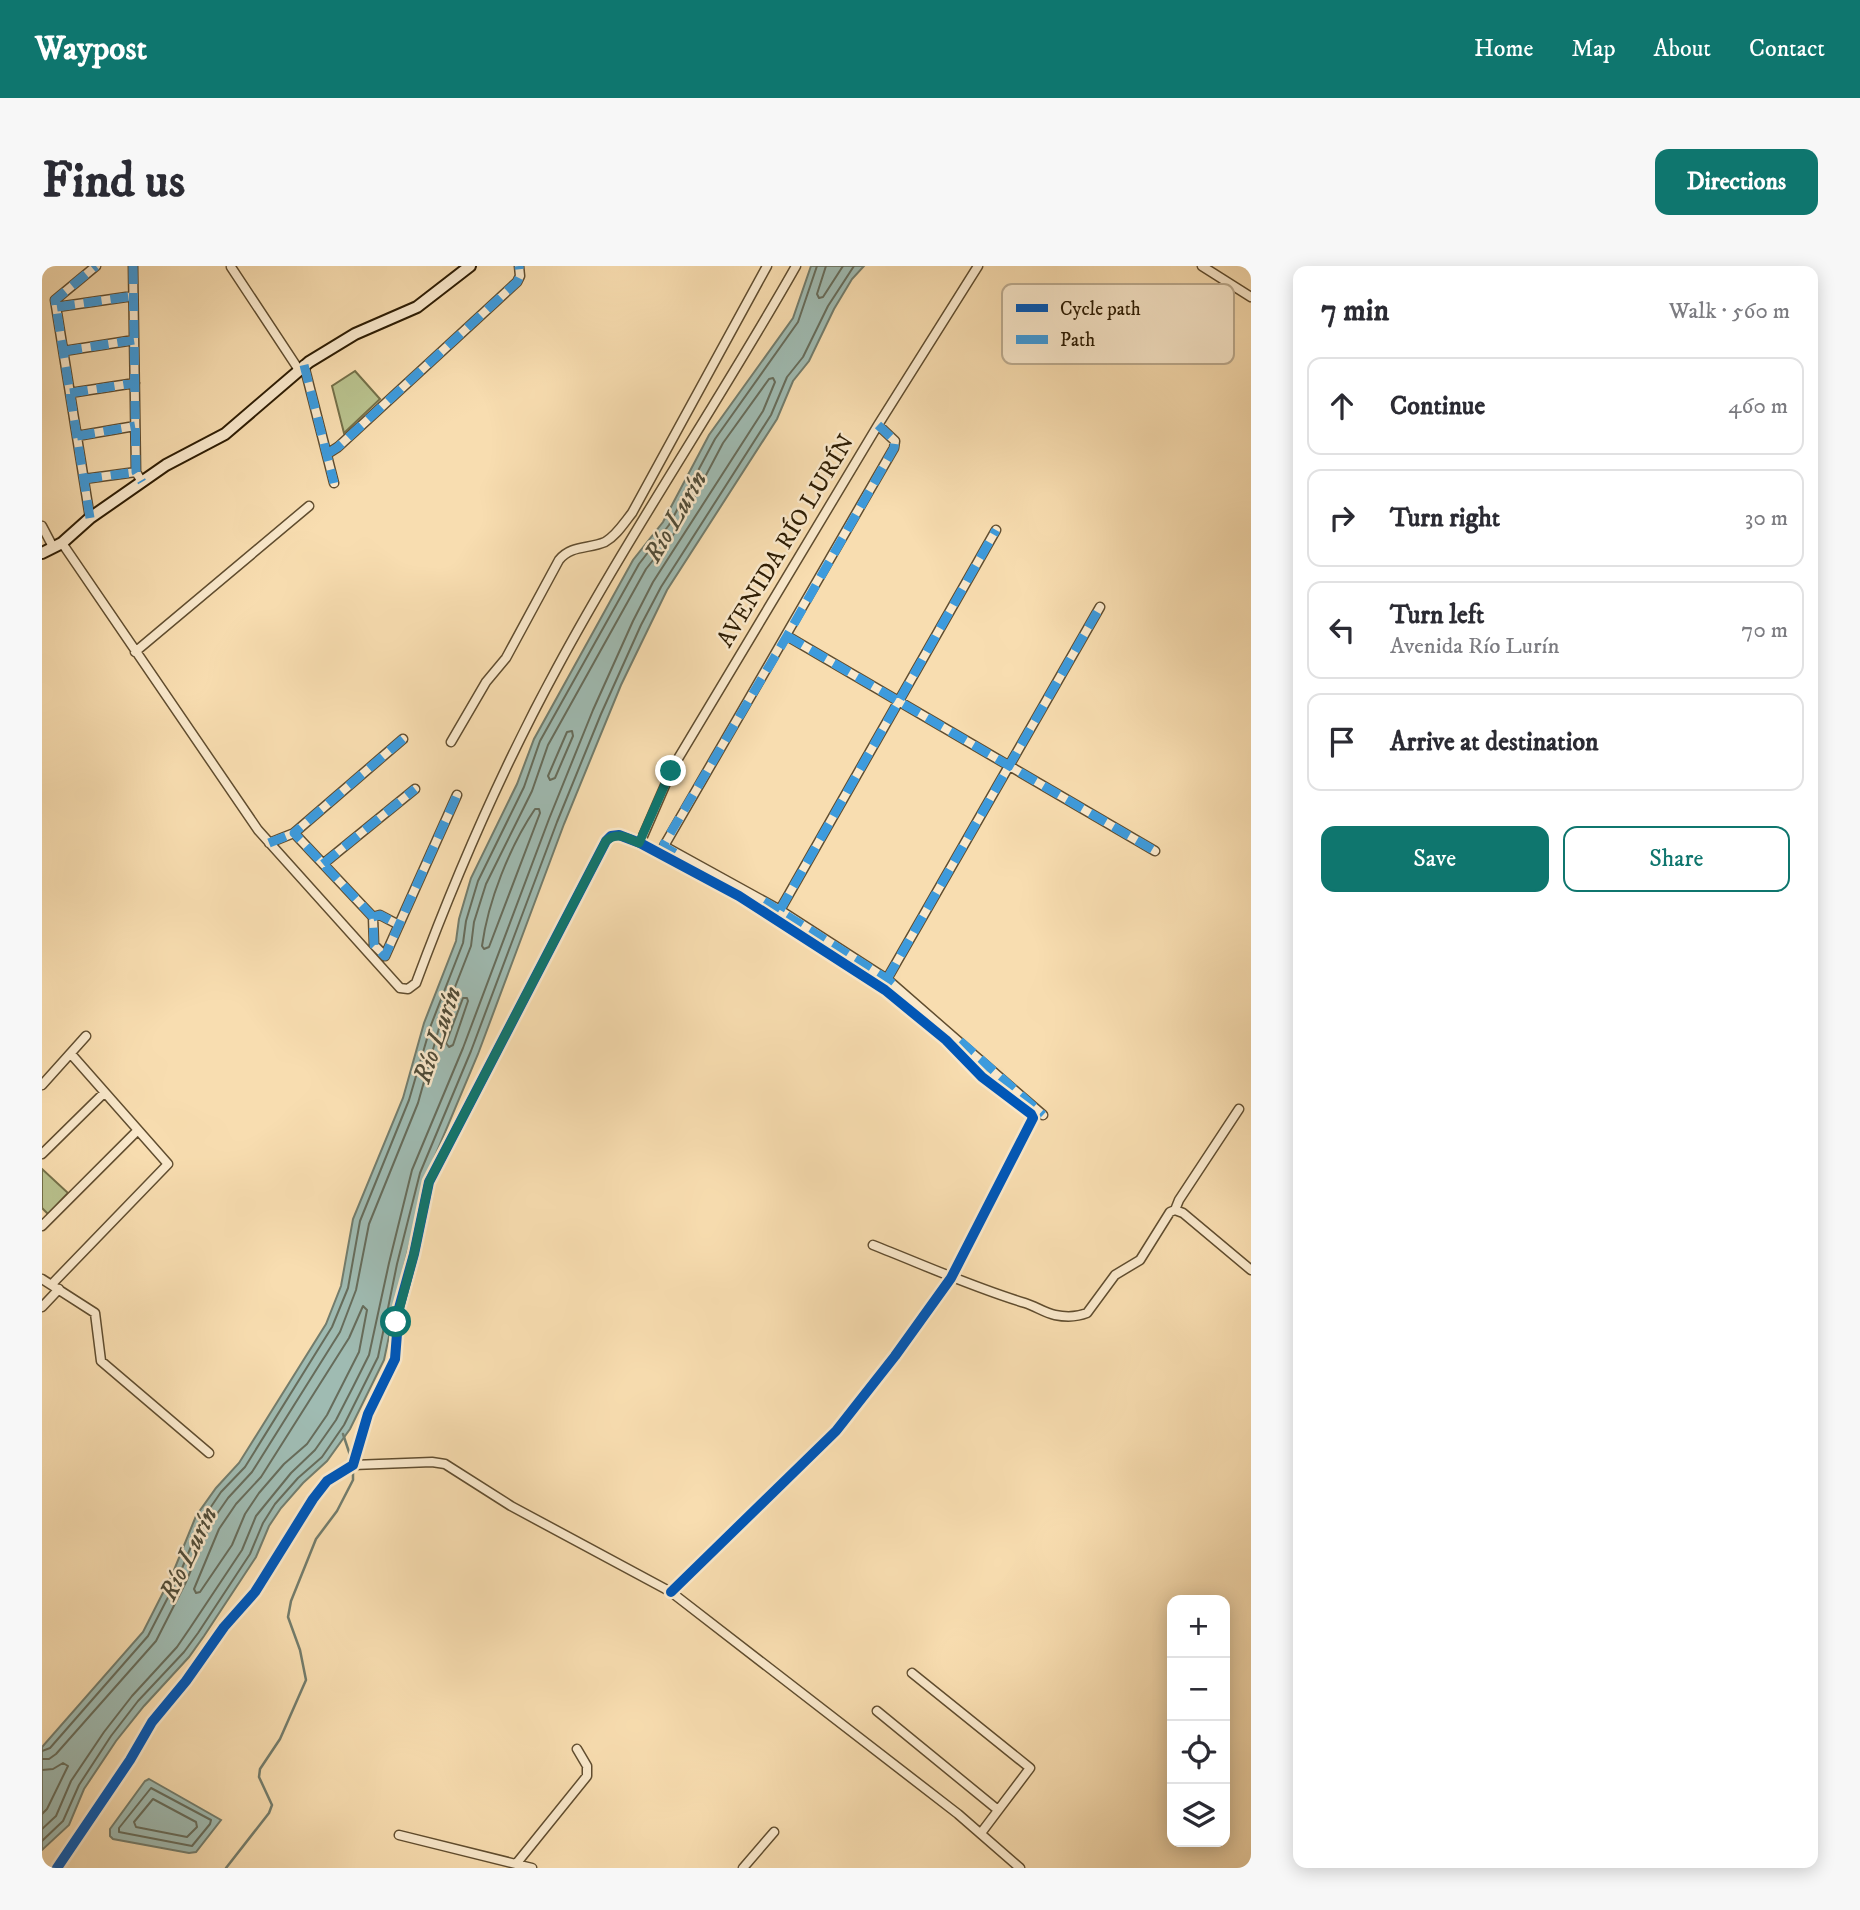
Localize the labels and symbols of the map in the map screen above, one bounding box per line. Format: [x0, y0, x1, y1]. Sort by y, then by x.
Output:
legend [1002, 284, 1234, 364]
text: Cycle path [1060, 298, 1141, 321]
text: Path [1060, 329, 1095, 352]
street label: AVENIDA RÍO LURÍN [710, 428, 862, 653]
water label: Río Lurín [636, 465, 715, 569]
route end [655, 755, 686, 786]
water label: Río Lurín [406, 982, 470, 1089]
route start [380, 1306, 411, 1337]
water label: Río Lurín [152, 1502, 226, 1607]

